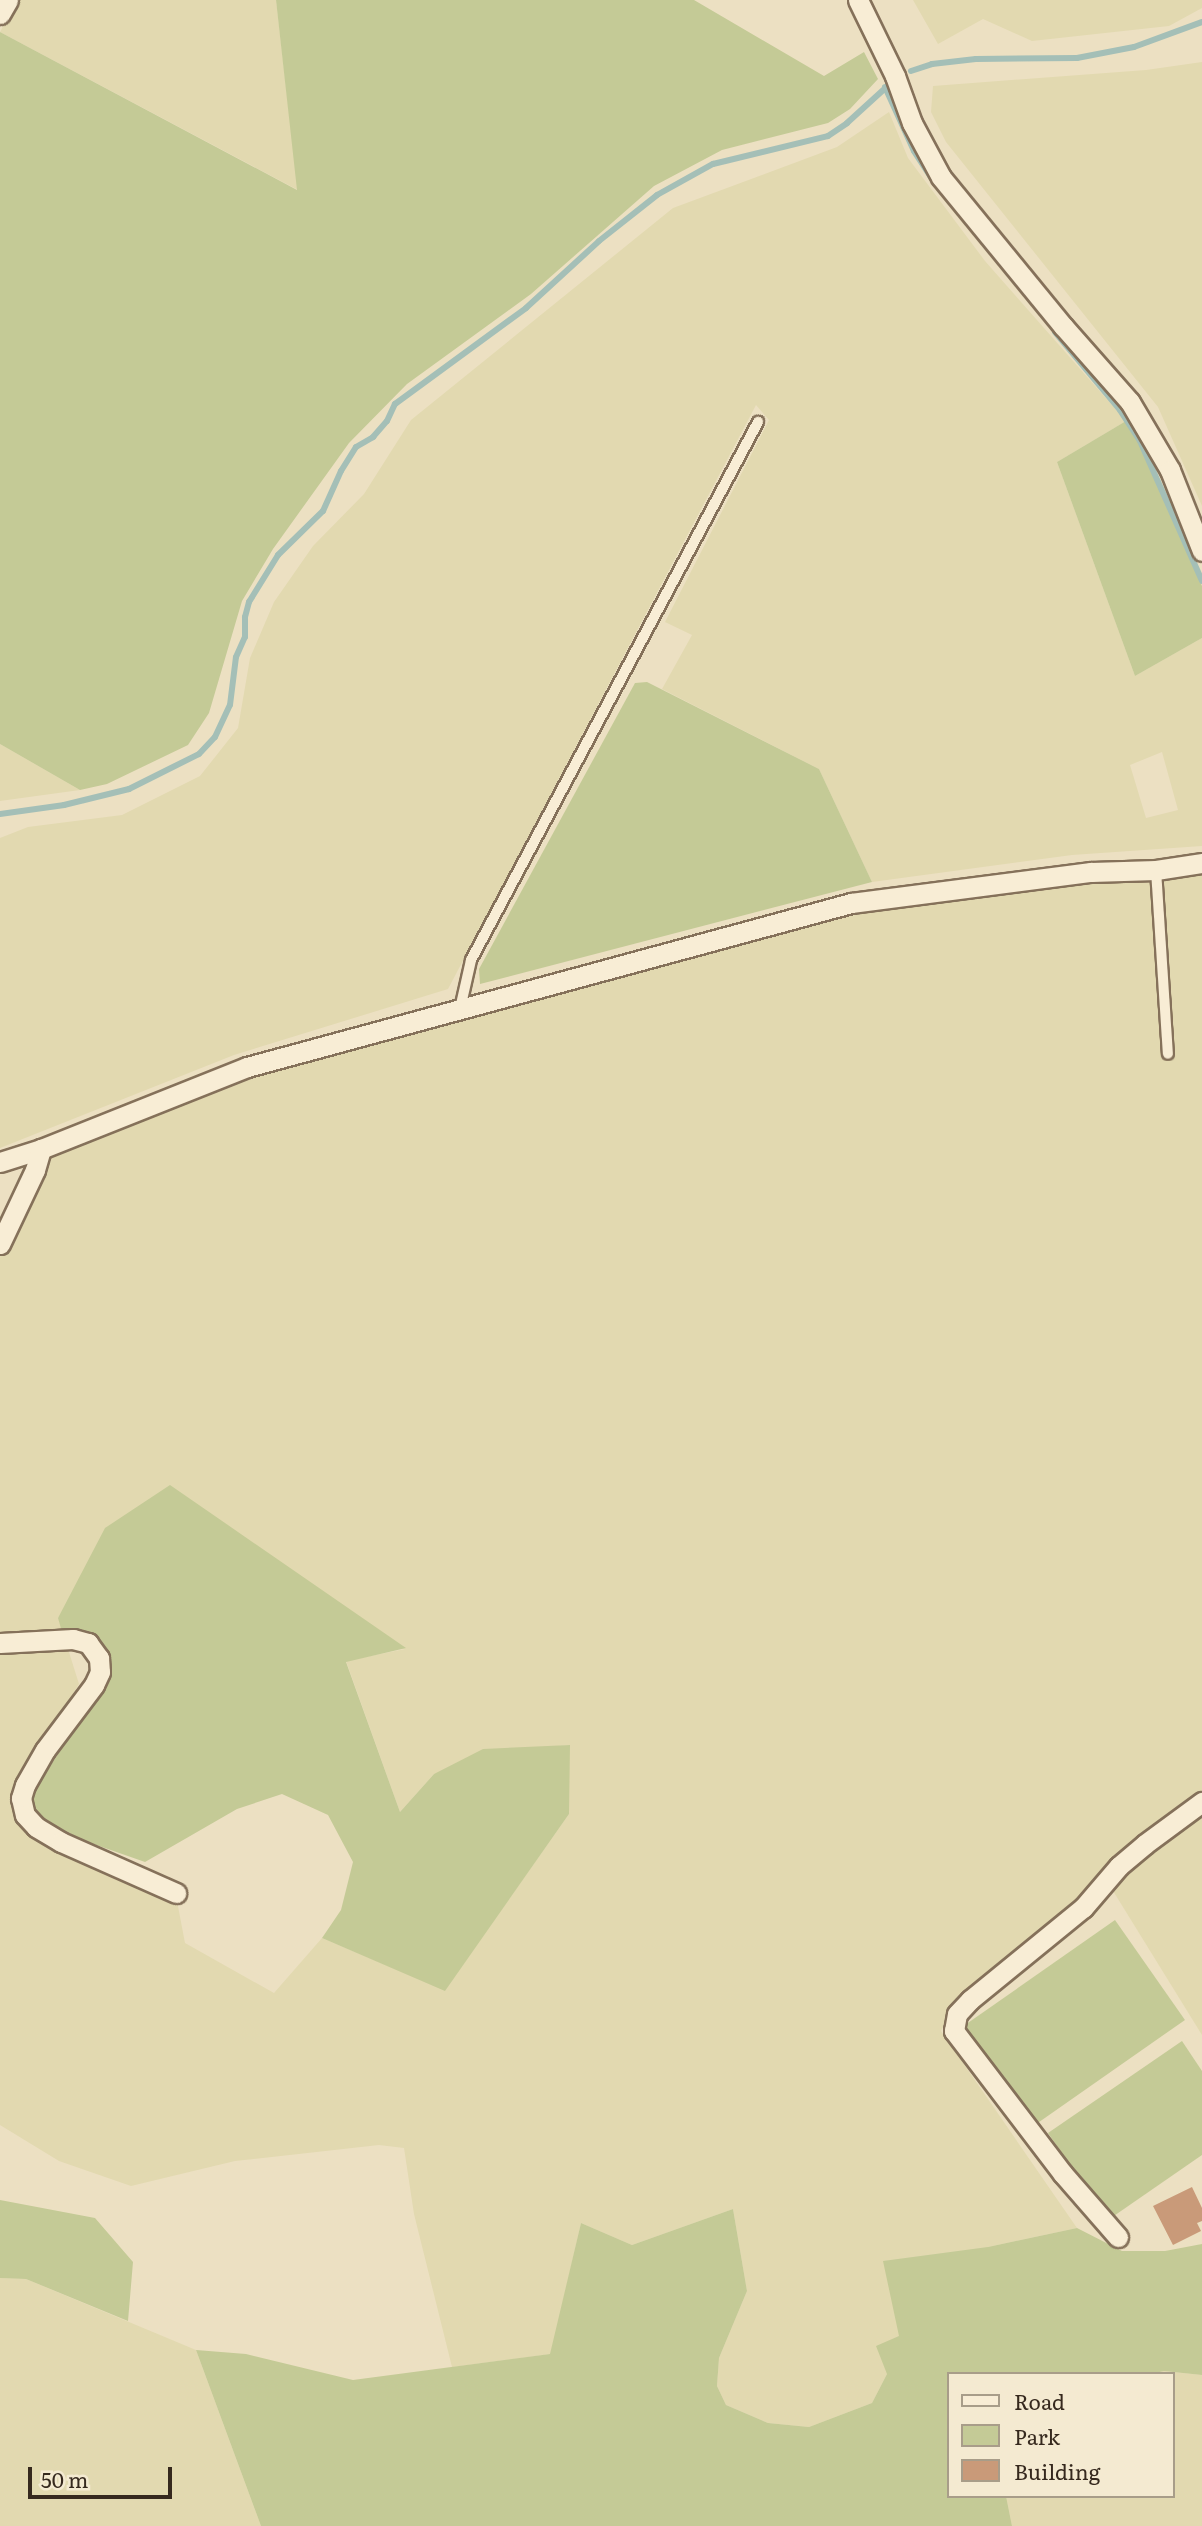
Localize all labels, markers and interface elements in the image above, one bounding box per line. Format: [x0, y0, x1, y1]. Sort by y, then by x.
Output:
legend [946, 2372, 1174, 2498]
text: Road [1014, 2385, 1065, 2416]
text: Park [1014, 2420, 1060, 2451]
scale bar [32, 2452, 175, 2496]
text: Building [1014, 2455, 1100, 2486]
text: 50 m [41, 2463, 88, 2494]

